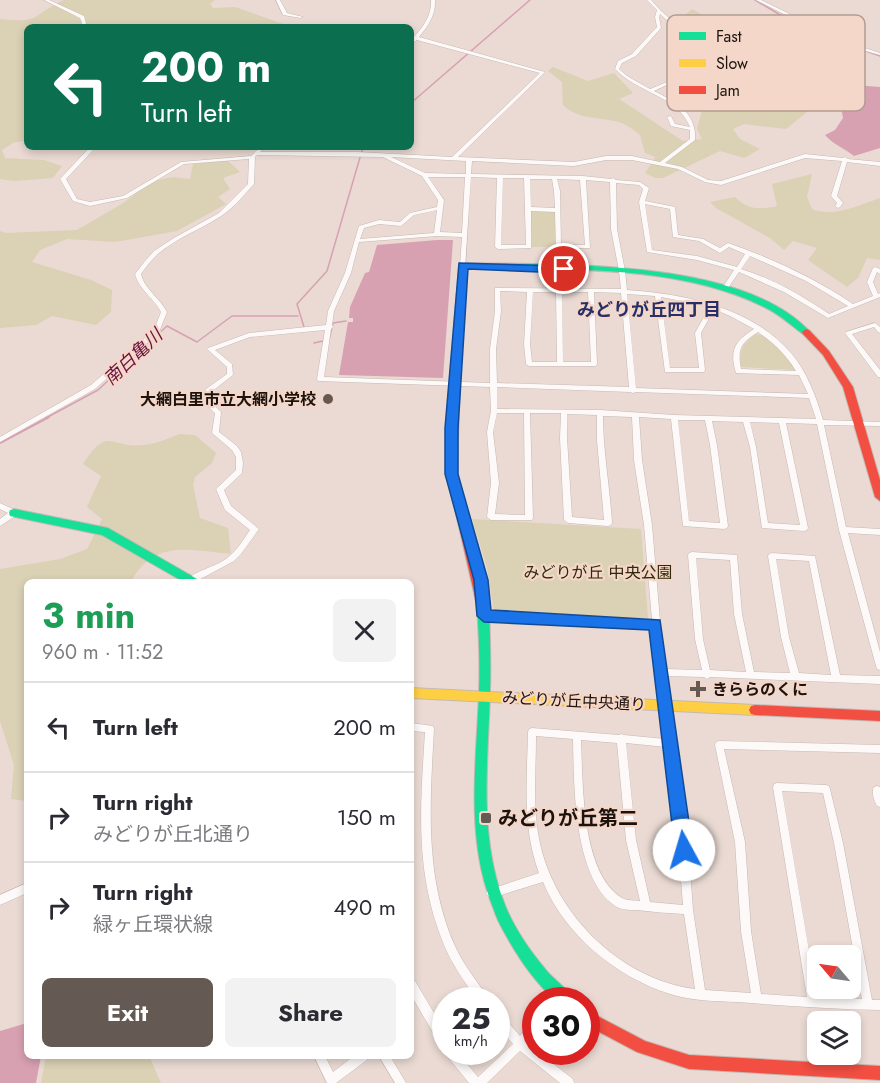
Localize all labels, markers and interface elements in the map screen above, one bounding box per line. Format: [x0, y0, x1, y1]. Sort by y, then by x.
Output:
legend [667, 15, 865, 111]
text: Fast [716, 25, 742, 48]
text: 200 m [141, 37, 271, 98]
icon: left [42, 48, 120, 126]
text: Slow [716, 52, 748, 75]
text: Jam [714, 79, 740, 102]
text: Turn left [141, 93, 231, 132]
pin [538, 243, 589, 294]
icon: arrive [547, 252, 580, 285]
district label: みどりが丘四丁目 [577, 297, 721, 323]
water label: 南白亀川 [98, 322, 170, 391]
place label: 大網白里市立大網小学校 [140, 388, 316, 411]
marker: 大網白里市立大網小学校 [321, 392, 335, 406]
park label: みどりが丘 中央公園 [524, 561, 672, 584]
text: 3 min [42, 589, 135, 641]
button: close [333, 599, 396, 662]
text: 960 m · 11:52 [42, 638, 163, 667]
place label: きららのくに [712, 678, 808, 701]
marker: きららのくに [689, 680, 707, 698]
street label: みどりが丘中央通り [501, 686, 647, 716]
icon: left [42, 711, 75, 744]
text: Turn left [93, 711, 178, 743]
text: 200 m [333, 711, 396, 743]
text: Turn right [93, 786, 193, 818]
icon: right [42, 801, 75, 834]
text: 150 m [337, 801, 396, 833]
place label: みどりが丘第二 [498, 804, 638, 833]
marker: みどりが丘第二 [479, 811, 493, 825]
position arrow [652, 818, 716, 882]
text: みどりが丘北通り [93, 820, 253, 849]
text: Turn right [93, 876, 193, 908]
icon: right [42, 891, 75, 924]
text: 490 m [334, 891, 396, 923]
text: 緑ヶ丘環状線 [93, 910, 213, 939]
north arrow [807, 945, 861, 999]
map controls [807, 945, 861, 1065]
button: Exit [42, 978, 213, 1047]
button: Share [225, 978, 396, 1047]
speed limit sign: 30 [522, 987, 600, 1065]
text: 25 [451, 997, 491, 1040]
button: layers [807, 1011, 861, 1065]
text: km/h [454, 1030, 488, 1052]

